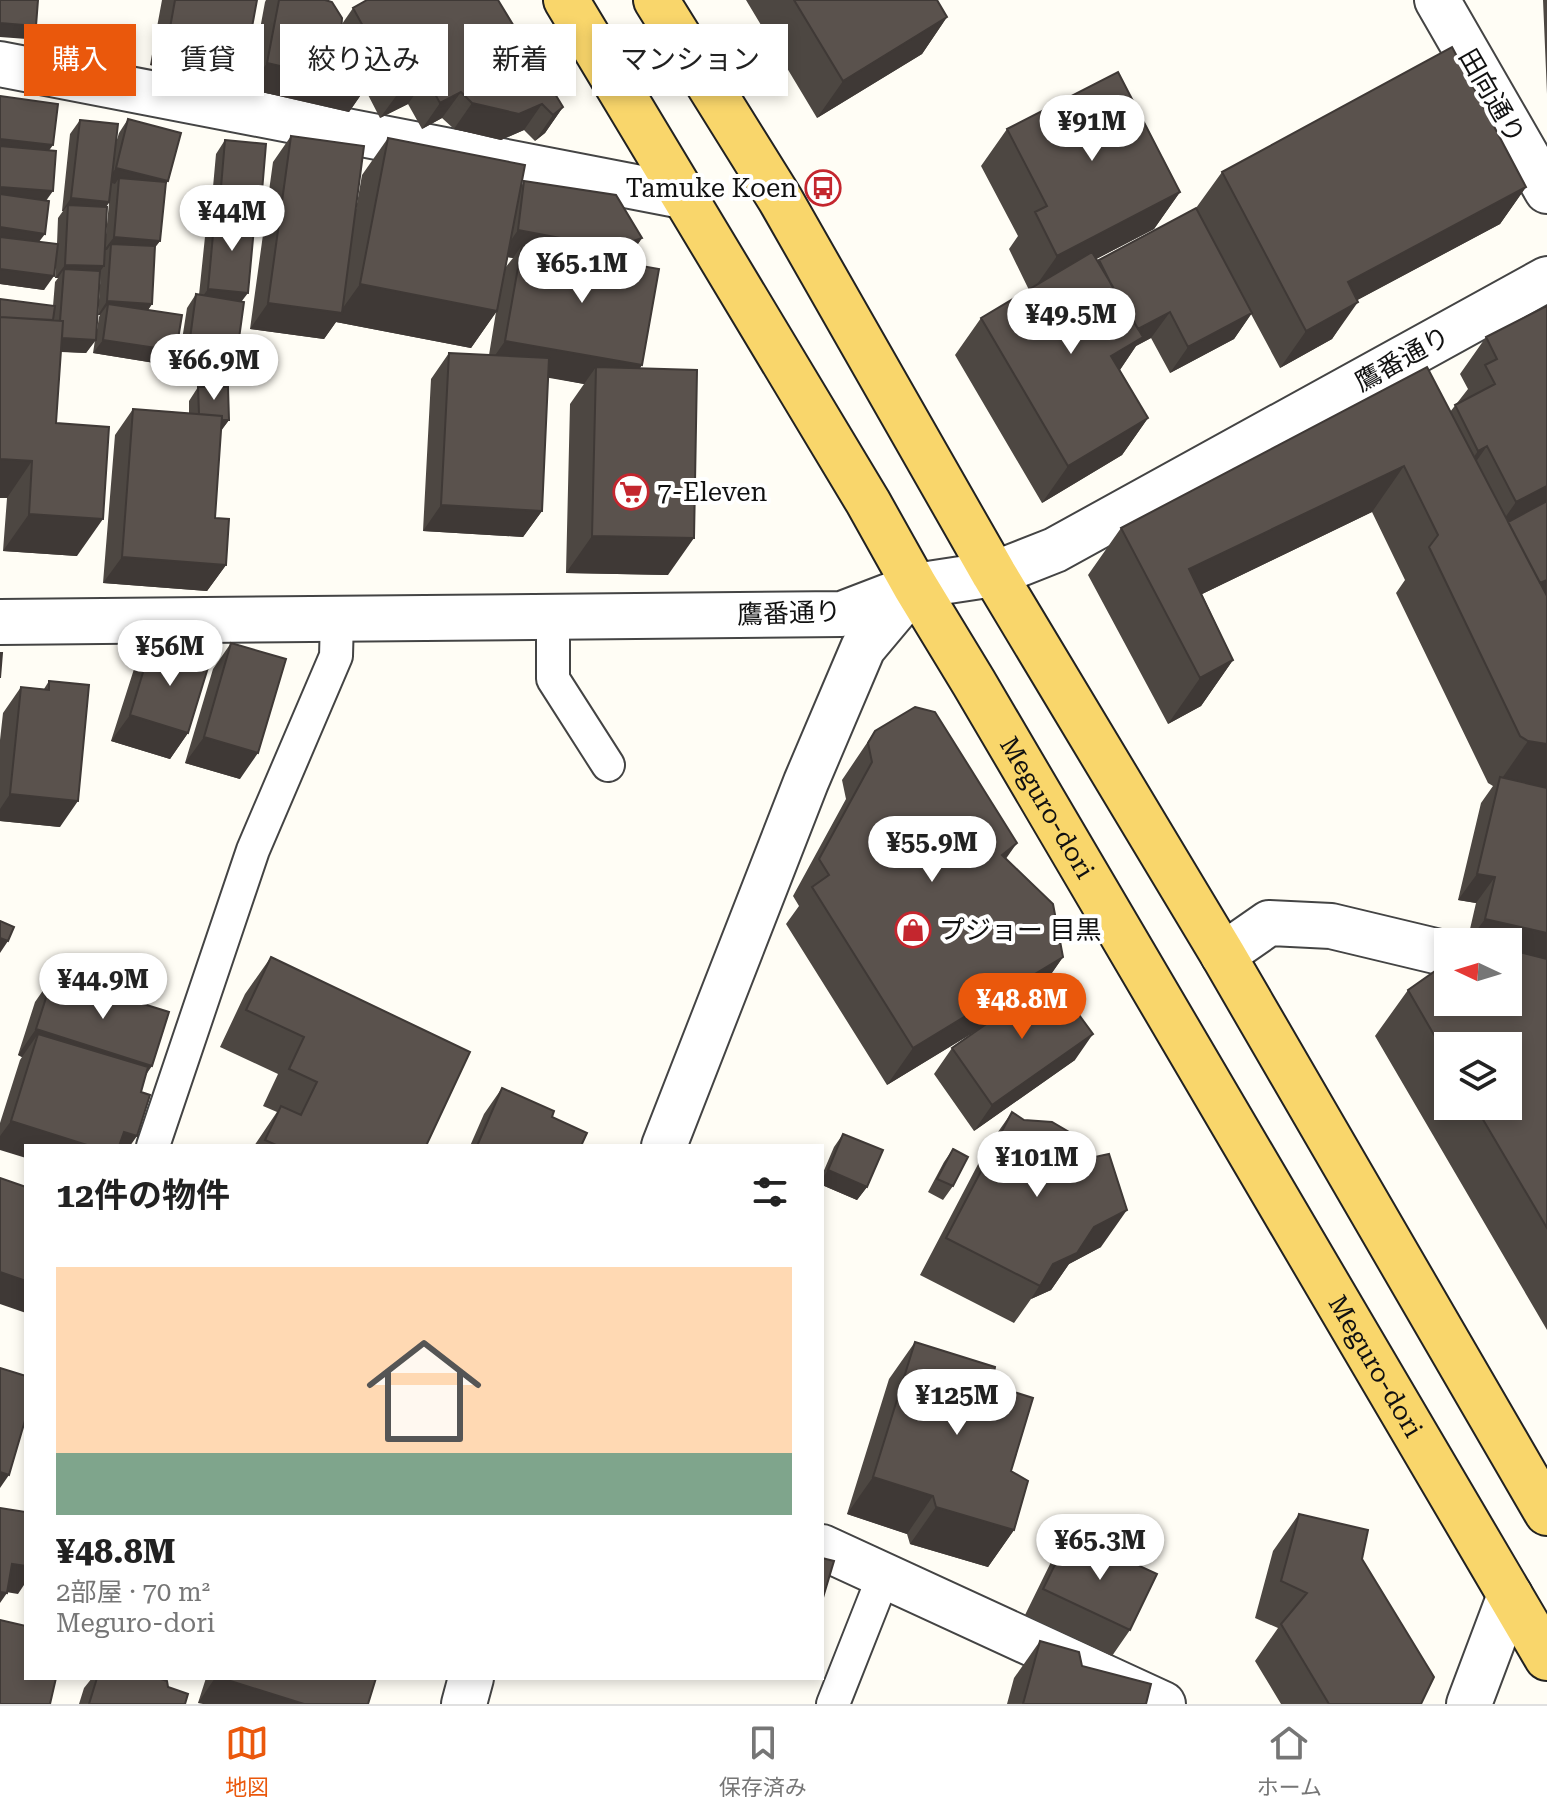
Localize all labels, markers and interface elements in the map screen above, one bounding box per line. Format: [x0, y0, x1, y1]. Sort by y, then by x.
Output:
chip: 購入 [24, 24, 136, 96]
chip: 賃貸 [152, 24, 264, 96]
chip: 絞り込み [280, 24, 448, 96]
chip: 新着 [464, 24, 576, 96]
chip: マンション [592, 24, 788, 96]
street label: 田向通り [1453, 43, 1531, 149]
pin: ¥91M [1045, 95, 1139, 163]
text: ¥91M [1058, 106, 1126, 136]
bus stop icon: Tamuke Koen [804, 169, 842, 207]
place label: Tamuke Koen [626, 173, 797, 203]
pin: ¥44M [185, 185, 279, 253]
text: ¥44M [198, 196, 266, 226]
pin: ¥65.1M [517, 237, 647, 305]
text: ¥65.1M [536, 248, 628, 278]
pin: ¥49.5M [1006, 288, 1136, 356]
text: ¥49.5M [1025, 299, 1117, 329]
street label: 鷹番通り [1349, 321, 1455, 397]
pin: ¥66.9M [149, 334, 279, 402]
text: ¥66.9M [168, 345, 260, 375]
supermarket icon: 7-Eleven [612, 473, 650, 511]
place label: 7-Eleven [657, 477, 768, 507]
street label: 鷹番通り [737, 596, 841, 630]
pin: ¥56M [123, 620, 217, 688]
text: ¥56M [136, 631, 204, 661]
street label: Meguro-dori [994, 731, 1100, 884]
pin: ¥55.9M [867, 816, 997, 884]
text: ¥55.9M [886, 827, 978, 857]
shop icon: プジョー 目黒 [894, 911, 932, 949]
place label: プジョー 目黒 [939, 915, 1102, 945]
north arrow [1434, 928, 1522, 1016]
map controls [1434, 928, 1522, 1120]
pin: ¥44.9M [38, 953, 168, 1021]
text: ¥44.9M [57, 964, 149, 994]
pin: ¥48.8M [957, 973, 1087, 1041]
text: ¥48.8M [976, 984, 1068, 1014]
button: layers [1434, 1032, 1522, 1120]
pin: ¥101M [981, 1131, 1093, 1199]
text: ¥101M [995, 1142, 1079, 1172]
icon: filters [748, 1170, 792, 1214]
text: 12件の物件 [56, 1175, 230, 1215]
street label: Meguro-dori [1322, 1290, 1429, 1442]
icon: home [352, 1319, 496, 1463]
pin: ¥125M [901, 1369, 1013, 1437]
text: ¥125M [915, 1380, 999, 1410]
pin: ¥65.3M [1035, 1514, 1165, 1582]
text: ¥65.3M [1054, 1525, 1146, 1555]
text: ¥48.8M [56, 1531, 176, 1571]
text: 2部屋 · 70 m² [56, 1577, 210, 1607]
text: Meguro-dori [56, 1608, 215, 1638]
tab: 地図 [225, 1721, 269, 1801]
tab: 保存済み [719, 1721, 807, 1801]
tab: ホーム [1257, 1721, 1322, 1801]

